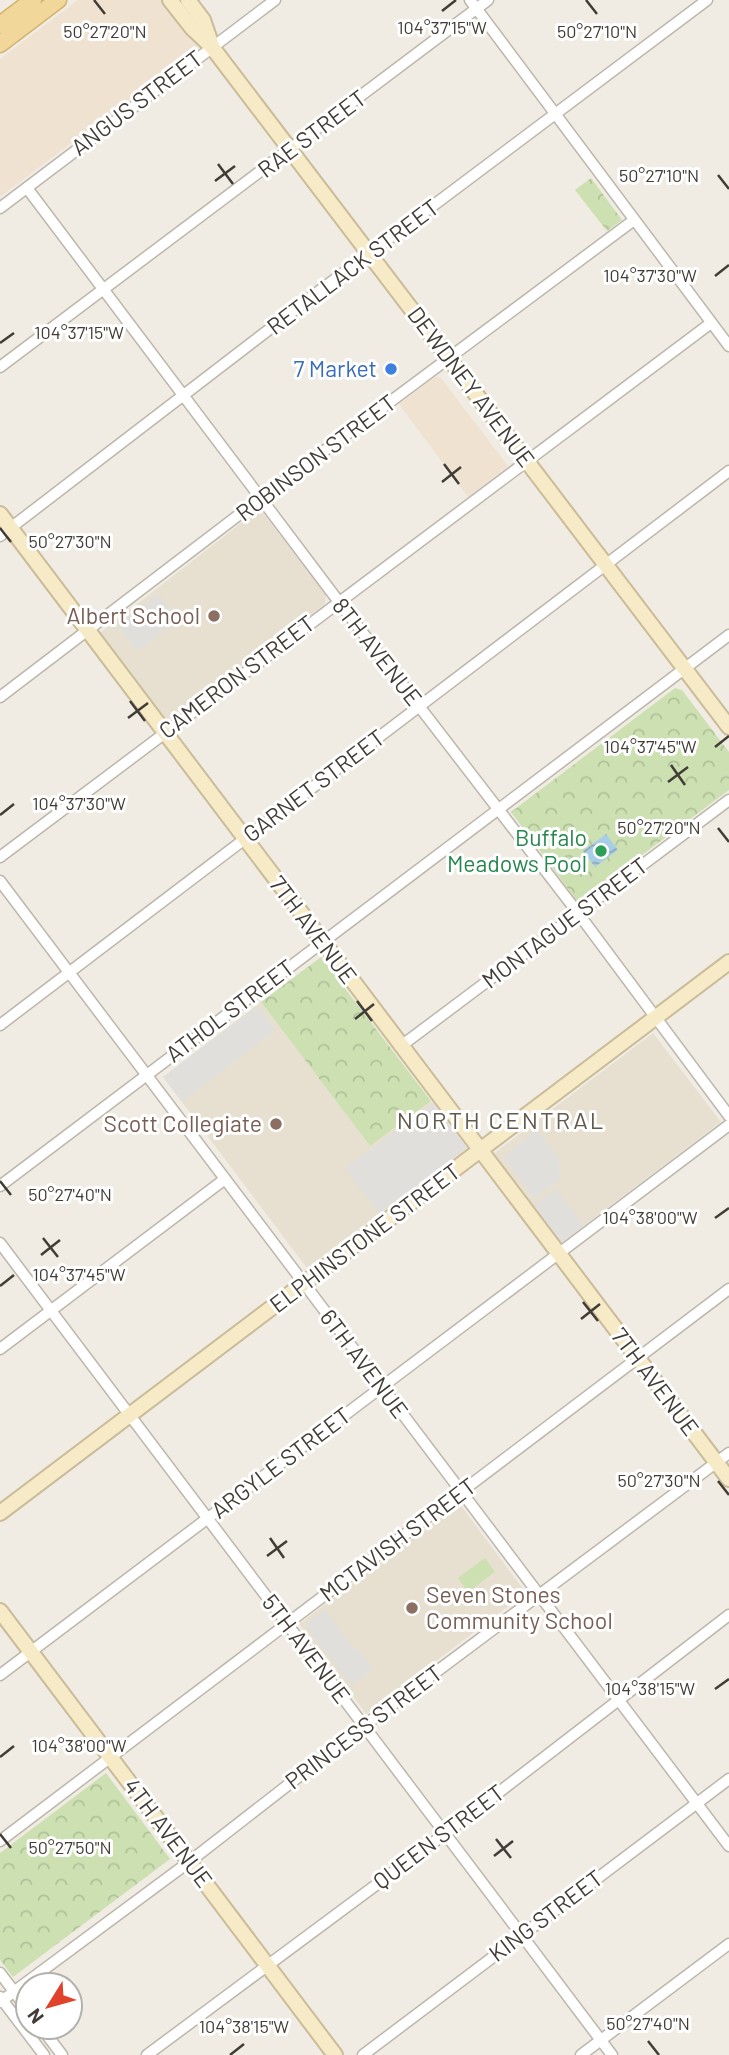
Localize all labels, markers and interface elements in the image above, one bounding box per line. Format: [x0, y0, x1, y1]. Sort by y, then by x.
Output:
text: 104°37'15"W [397, 16, 487, 38]
text: 50°27'20"N [63, 20, 147, 42]
text: 50°27'10"N [557, 20, 637, 42]
street label: ANGUS STREET [65, 44, 208, 161]
street label: RAE STREET [252, 83, 371, 183]
text: 50°27'10"N [619, 164, 699, 186]
street label: RETALLACK STREET [261, 192, 444, 340]
text: 104°37'30"W [603, 264, 697, 286]
street label: DEWDNEY AVENUE [402, 301, 541, 472]
text: 104°37'15"W [34, 321, 124, 343]
place label: 7 Market [293, 354, 377, 382]
marker: 7 Market [383, 361, 399, 377]
street label: ROBINSON STREET [230, 388, 401, 527]
text: 50°27'30"N [28, 530, 112, 552]
street label: 8TH AVENUE [327, 592, 429, 711]
place label: Albert School [66, 601, 200, 629]
marker: Albert School [206, 608, 222, 624]
street label: CAMERON STREET [153, 609, 320, 744]
street label: GARNET STREET [237, 723, 390, 848]
text: 104°37'45"W [604, 735, 697, 757]
text: 104°37'30"W [32, 792, 126, 814]
text: 50°27'20"N [617, 816, 701, 838]
place label: Buffalo Meadows Pool [447, 823, 587, 877]
marker: Buffalo Meadows Pool [593, 843, 609, 859]
street label: MONTAGUE STREET [476, 851, 653, 994]
street label: 7TH AVENUE [264, 870, 363, 989]
street label: ATHOL STREET [160, 953, 299, 1068]
district label: NORTH CENTRAL [397, 1105, 605, 1134]
place label: Scott Collegiate [104, 1109, 262, 1137]
marker: Scott Collegiate [268, 1116, 284, 1132]
street label: ELPHINSTONE STREET [264, 1156, 465, 1318]
text: 50°27'40"N [28, 1183, 112, 1205]
text: 104°38'00"W [602, 1206, 698, 1228]
text: 104°37'45"W [33, 1263, 126, 1285]
street label: 6TH AVENUE [315, 1303, 415, 1423]
street label: 7TH AVENUE [606, 1322, 705, 1441]
street label: ARGYLE STREET [205, 1401, 356, 1524]
text: 50°27'30"N [617, 1469, 701, 1491]
street label: MCTAVISH STREET [314, 1471, 481, 1607]
place label: Seven Stones Community School [426, 1580, 613, 1634]
street label: 5TH AVENUE [257, 1588, 357, 1708]
marker: Seven Stones Community School [404, 1600, 420, 1616]
street label: PRINCESS STREET [279, 1658, 448, 1794]
text: 104°38'15"W [605, 1677, 695, 1699]
text: 104°38'00"W [31, 1734, 127, 1756]
street label: 4TH AVENUE [119, 1772, 219, 1893]
street label: QUEEN STREET [367, 1778, 510, 1895]
text: 50°27'50"N [28, 1836, 112, 1858]
street label: KING STREET [483, 1863, 608, 1967]
north arrow [14, 1971, 84, 2041]
text: N [22, 2005, 48, 2029]
text: 50°27'40"N [606, 2012, 690, 2034]
text: 104°38'15"W [199, 2015, 289, 2037]

